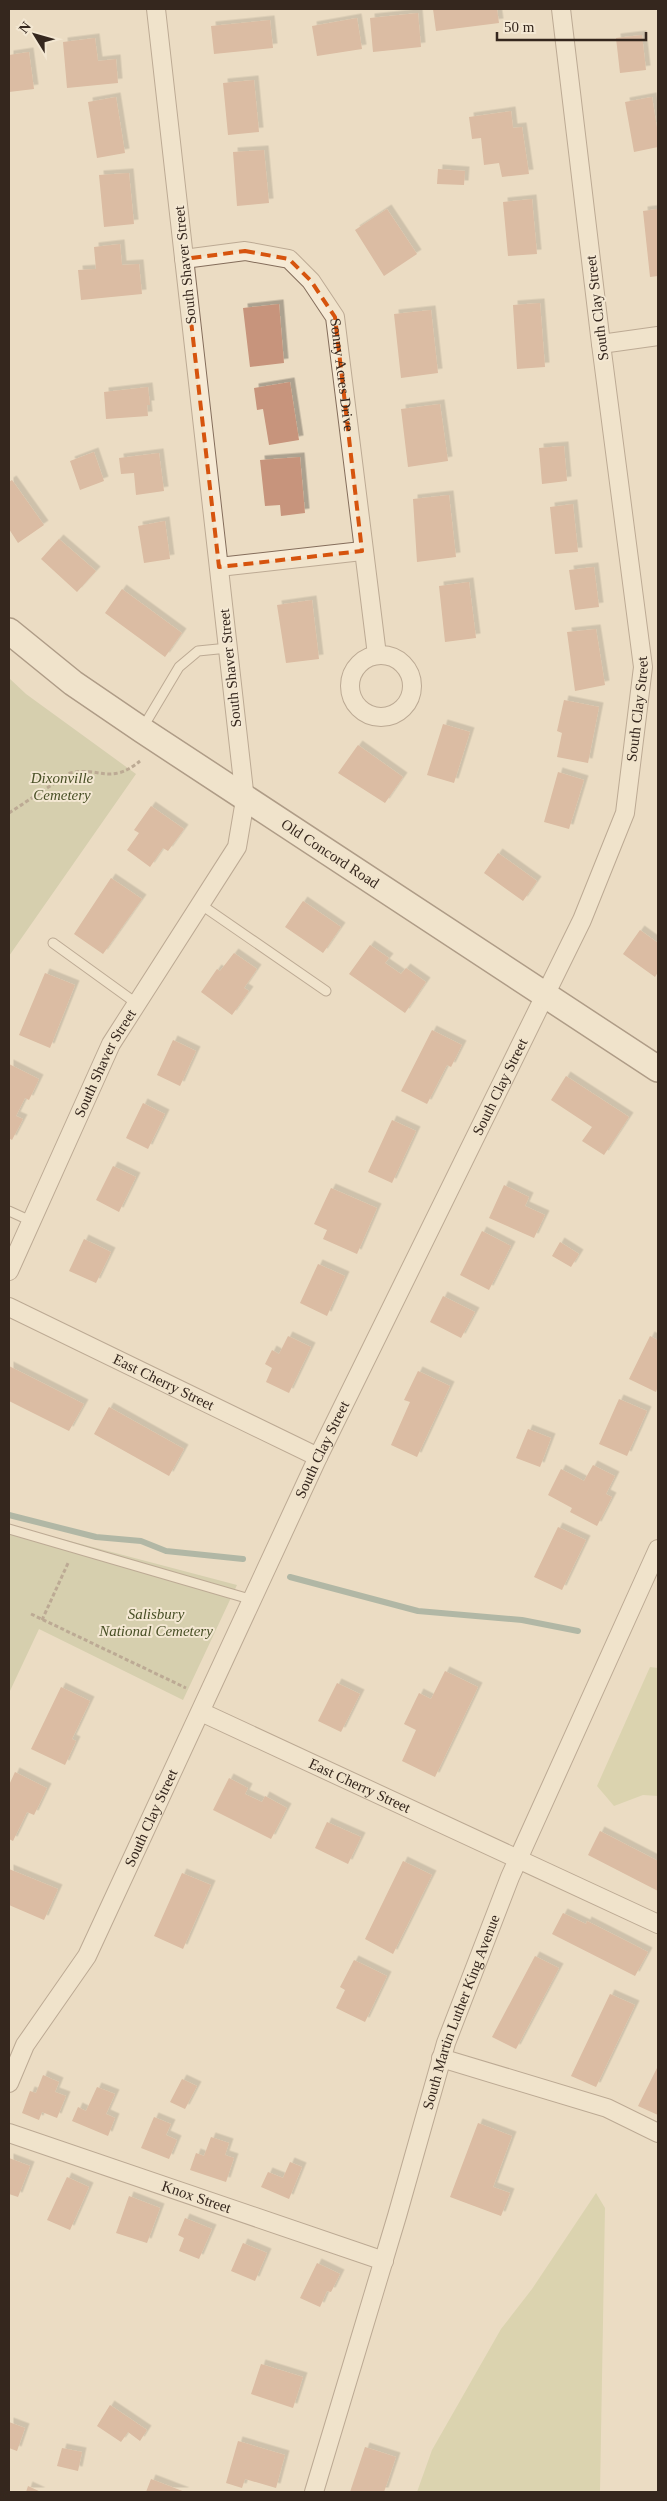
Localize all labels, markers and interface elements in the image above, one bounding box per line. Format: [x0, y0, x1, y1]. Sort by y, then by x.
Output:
north arrow [10, 10, 60, 60]
scale bar [497, 10, 646, 42]
text: N [16, 19, 34, 36]
text: 50 m [504, 19, 535, 35]
street label: South Shaver Street [171, 204, 199, 325]
street label: South Clay Street [583, 254, 611, 361]
street label: Sonny Acres Drive [327, 317, 357, 433]
street label: South Shaver Street [216, 607, 244, 728]
street label: South Clay Street [623, 655, 651, 763]
park label: Dixonville Cemetery [30, 770, 94, 803]
street label: Old Concord Road [278, 816, 382, 892]
street label: South Shaver Street [71, 1006, 140, 1120]
street label: South Clay Street [469, 1035, 531, 1138]
street label: East Cherry Street [111, 1351, 217, 1414]
street label: South Clay Street [292, 1398, 353, 1501]
park label: Salisbury National Cemetery [98, 1606, 213, 1639]
street label: East Cherry Street [306, 1755, 414, 1816]
street label: South Clay Street [121, 1766, 181, 1869]
street label: South Martin Luther King Avenue [420, 1912, 503, 2111]
street label: Knox Street [160, 2178, 234, 2216]

